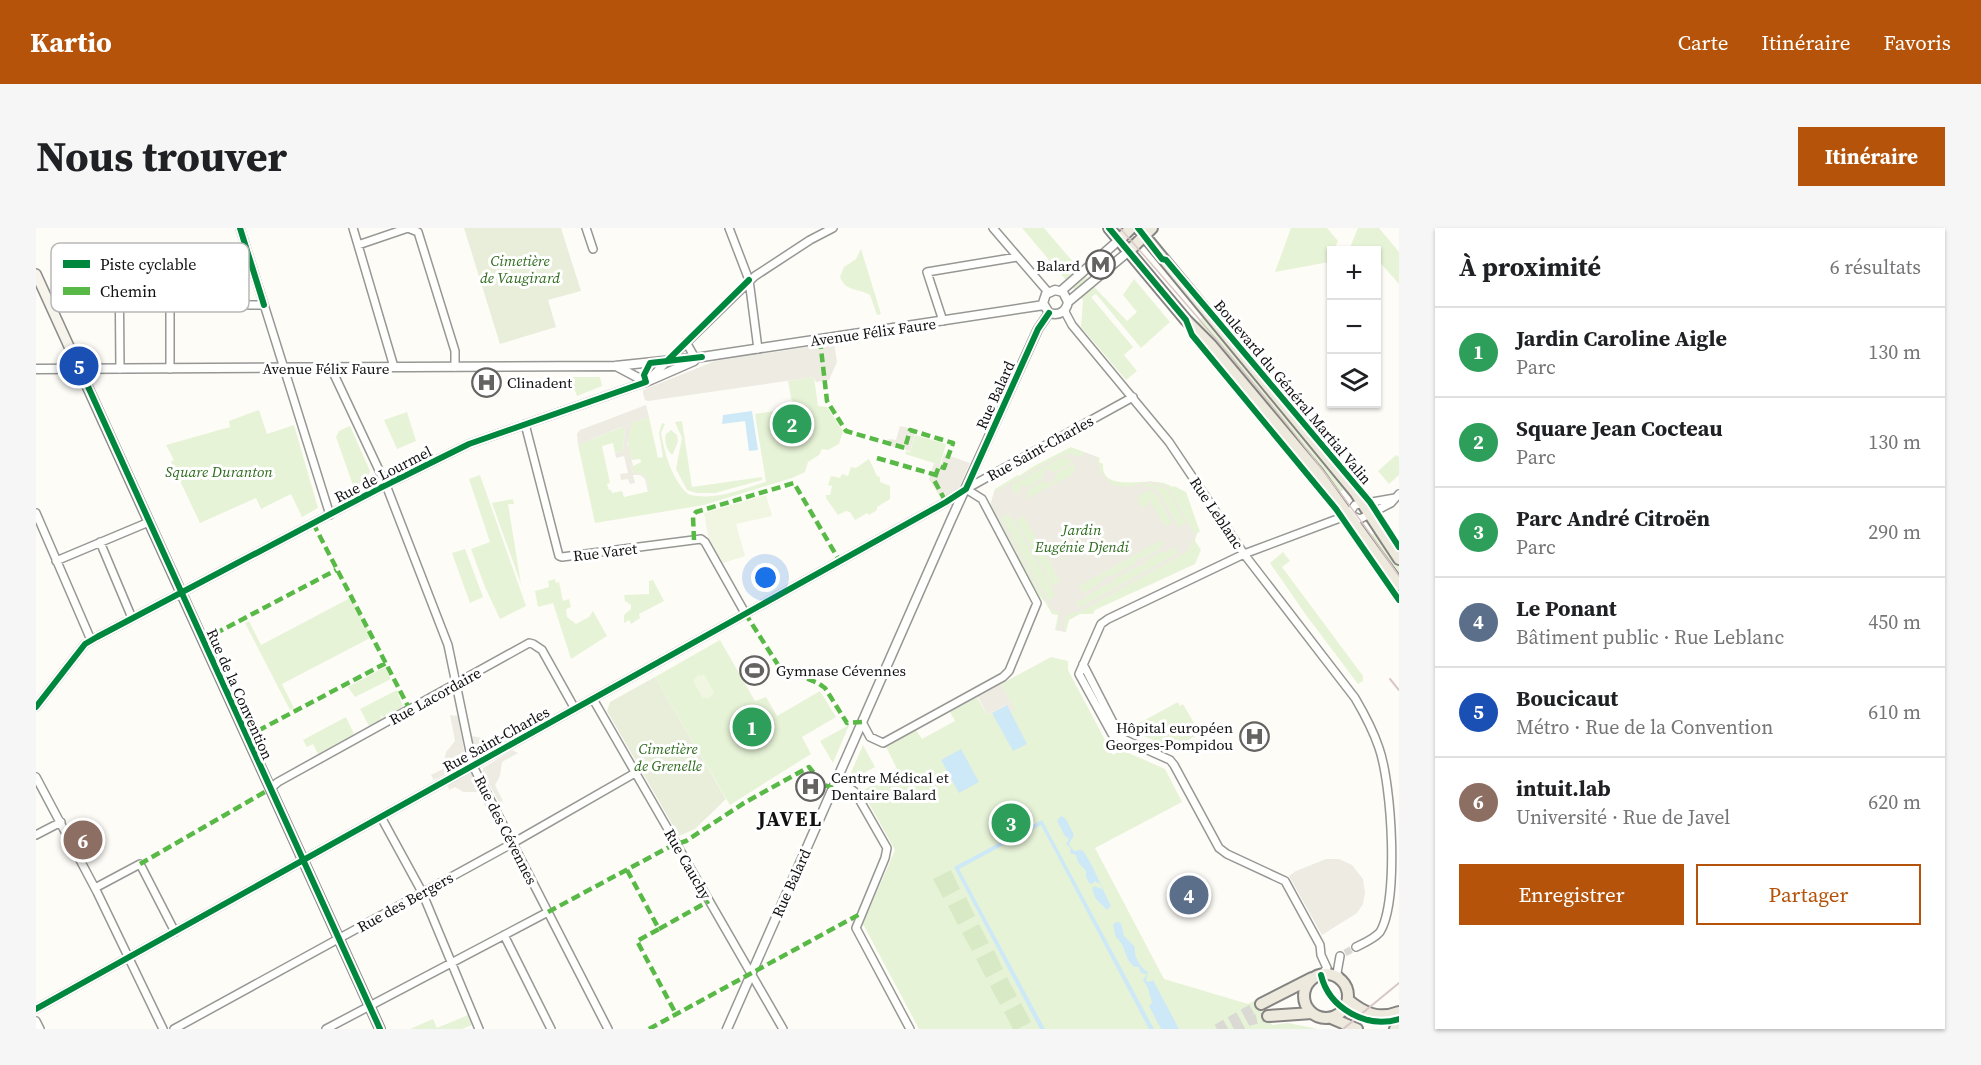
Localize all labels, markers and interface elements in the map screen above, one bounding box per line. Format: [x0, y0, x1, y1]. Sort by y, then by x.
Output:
text: Kartio [30, 23, 112, 61]
text: Carte [1678, 28, 1728, 57]
text: Itinéraire [1761, 28, 1850, 57]
text: Favoris [1883, 28, 1951, 57]
text: Nous trouver [36, 127, 287, 185]
button: Itinéraire [1798, 127, 1945, 186]
legend [51, 243, 249, 312]
map controls [1327, 246, 1381, 408]
button: + [1327, 246, 1381, 300]
metro station icon: Balard [1085, 249, 1117, 281]
text: À proximité [1459, 249, 1601, 285]
park label: Cimetière de Vaugirard [480, 250, 560, 288]
text: Piste cyclable [100, 253, 196, 275]
text: 6 résultats [1830, 253, 1921, 281]
place label: Balard [1036, 255, 1080, 276]
text: Chemin [100, 280, 157, 302]
street label: Boulevard du Général Martial Valin [1209, 295, 1377, 489]
button: − [1327, 300, 1381, 354]
street label: Avenue Félix Faure [809, 313, 938, 351]
text: Jardin Caroline Aigle [1516, 323, 1727, 353]
text: 1 [1473, 338, 1484, 366]
text: 130 m [1868, 338, 1921, 366]
pin: 5 [60, 344, 99, 388]
text: Parc [1516, 353, 1556, 381]
button: layers [1327, 354, 1381, 408]
street label: Rue Balard [971, 357, 1020, 433]
street label: Avenue Félix Faure [263, 358, 390, 379]
hospital icon: Clinadent [470, 366, 502, 398]
place label: Clinadent [507, 372, 572, 393]
pin: 2 [772, 402, 812, 446]
street label: Rue Saint-Charles [983, 410, 1097, 486]
text: Square Jean Cocteau [1516, 413, 1722, 443]
text: 2 [1473, 428, 1484, 456]
text: 130 m [1868, 428, 1921, 456]
street label: Rue de Lourmel [331, 440, 436, 508]
text: Parc [1516, 443, 1556, 471]
park label: Square Duranton [165, 461, 273, 482]
street label: Rue Leblanc [1185, 473, 1249, 553]
text: Parc André Citroën [1516, 503, 1710, 533]
text: 3 [1473, 518, 1484, 546]
text: 290 m [1868, 518, 1921, 546]
park label: Jardin Eugénie Djendi [1034, 519, 1130, 557]
text: Parc [1516, 533, 1556, 561]
street label: Rue Varet [572, 538, 638, 566]
your location [751, 563, 780, 592]
text: Le Ponant [1516, 593, 1617, 623]
text: 4 [1473, 608, 1484, 636]
text: 450 m [1868, 608, 1921, 636]
text: Bâtiment public · Rue Leblanc [1516, 623, 1784, 651]
street label: Rue de la Convention [202, 625, 278, 763]
sports icon: Gymnase Cévennes [739, 654, 771, 686]
place label: Gymnase Cévennes [776, 660, 906, 681]
street label: Rue Lacordaire [385, 662, 485, 730]
text: Boucicaut [1516, 683, 1618, 713]
text: 5 [1473, 698, 1484, 726]
text: 610 m [1868, 698, 1921, 726]
street label: Rue Saint-Charles [439, 701, 553, 777]
pin: 1 [732, 704, 772, 750]
text: Métro · Rue de la Convention [1516, 713, 1773, 741]
place label: Hôpital européen Georges-Pompidou [1106, 717, 1233, 755]
hospital icon: Hôpital européen Georges-Pompidou [1238, 720, 1270, 752]
park label: Cimetière de Grenelle [634, 738, 702, 776]
place label: Centre Médical et Dentaire Balard [831, 767, 949, 805]
hospital icon: Centre Médical et Dentaire Balard [794, 770, 826, 802]
street label: Rue des Cévennes [469, 772, 543, 888]
text: intuit.lab [1516, 773, 1611, 803]
text: 6 [1473, 788, 1484, 816]
text: 620 m [1868, 788, 1921, 816]
pin: 3 [992, 800, 1030, 846]
text: Université · Rue de Javel [1516, 803, 1730, 831]
district label: JAVEL [755, 804, 823, 833]
pin: 6 [64, 818, 102, 862]
street label: Rue Cauchy [659, 825, 717, 903]
street label: Rue Balard [767, 845, 816, 921]
button: Enregistrer [1459, 864, 1684, 925]
button: Partager [1696, 864, 1921, 925]
street label: Rue des Bergers [353, 867, 457, 937]
pin: 4 [1170, 872, 1208, 918]

